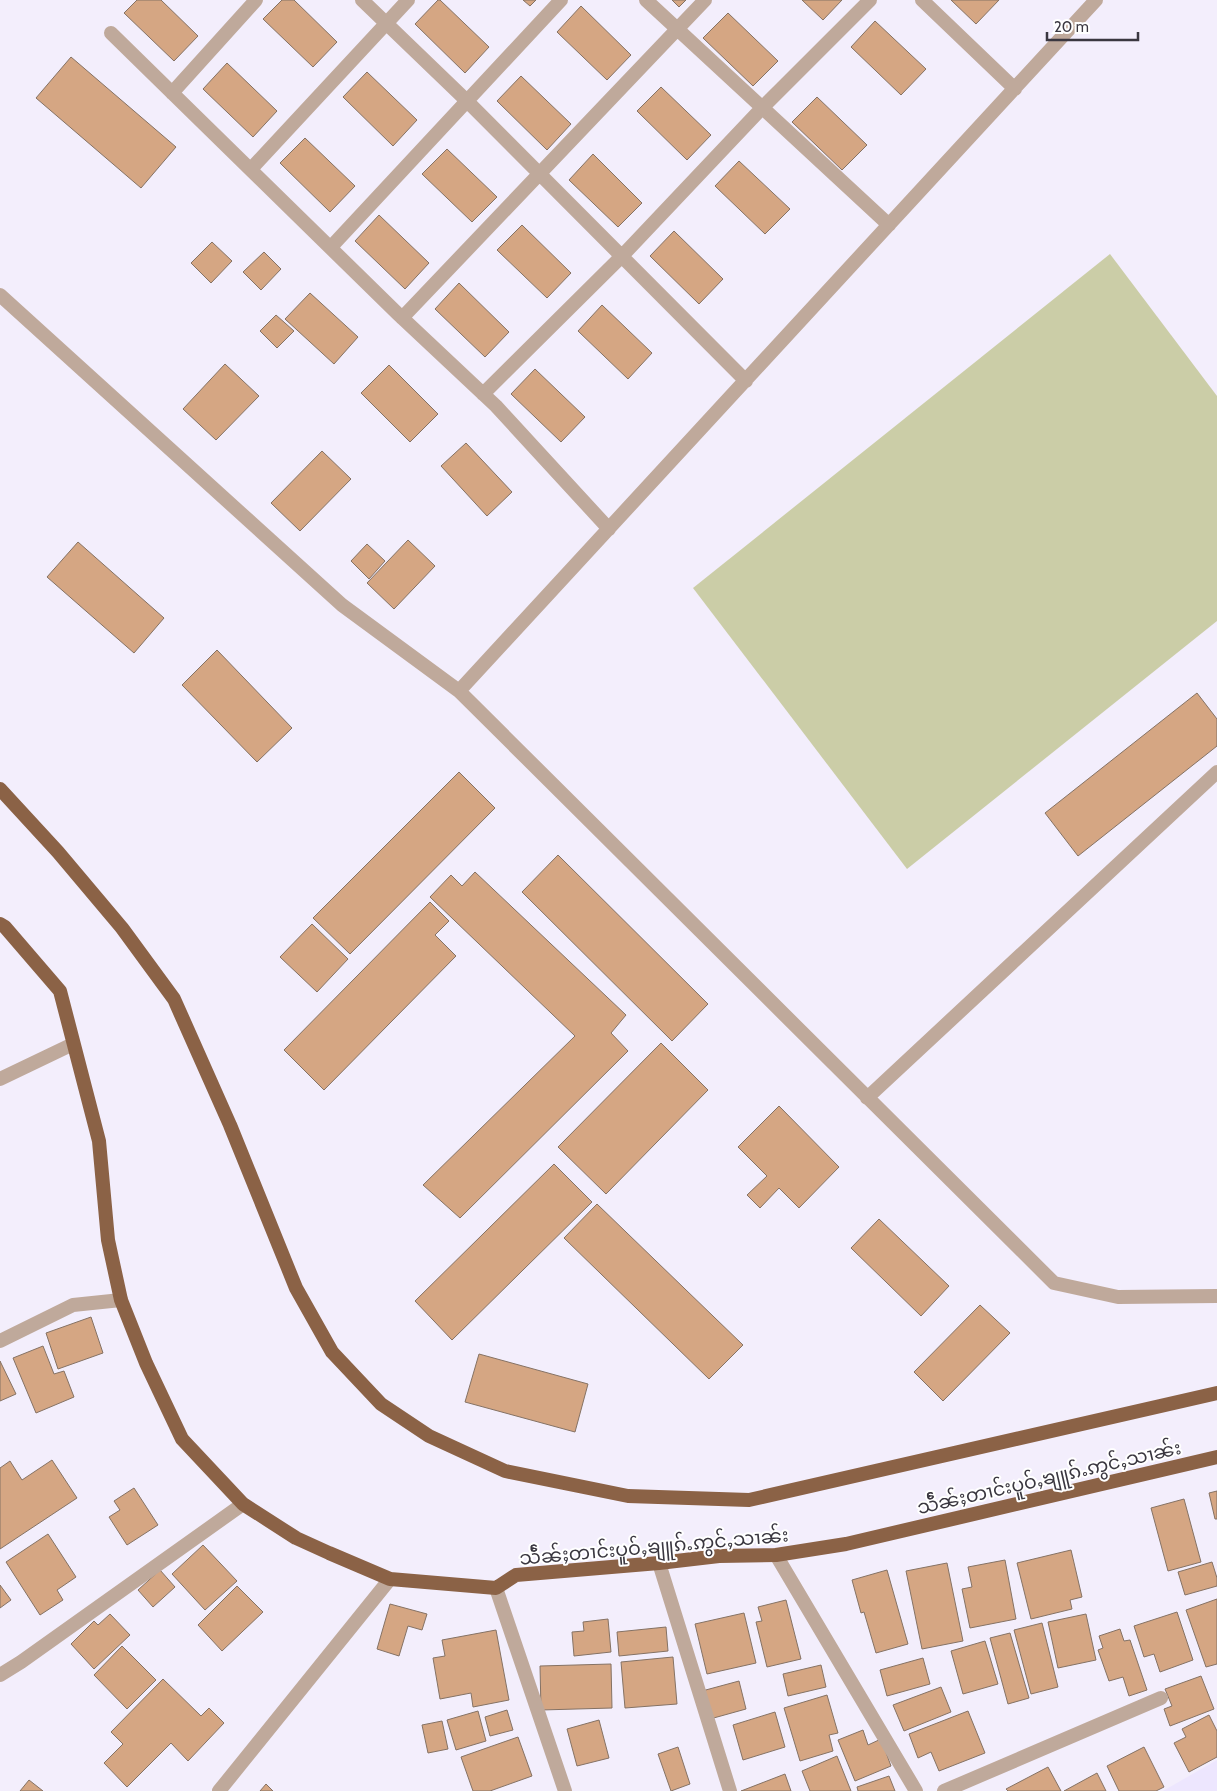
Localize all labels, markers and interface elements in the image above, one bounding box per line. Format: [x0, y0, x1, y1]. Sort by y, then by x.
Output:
scale bar [1047, 10, 1138, 42]
text: 20 m [1054, 18, 1089, 36]
street label: သဵႅၼ်ႈတၢင်းပူဝ်ႇၶျူၵ်ႉဢွင်ႇသၢၼ်း [914, 1433, 1184, 1524]
street label: သဵႅၼ်ႈတၢင်းပူဝ်ႇၶျူၵ်ႉဢွင်ႇသၢၼ်း [518, 1520, 790, 1575]

